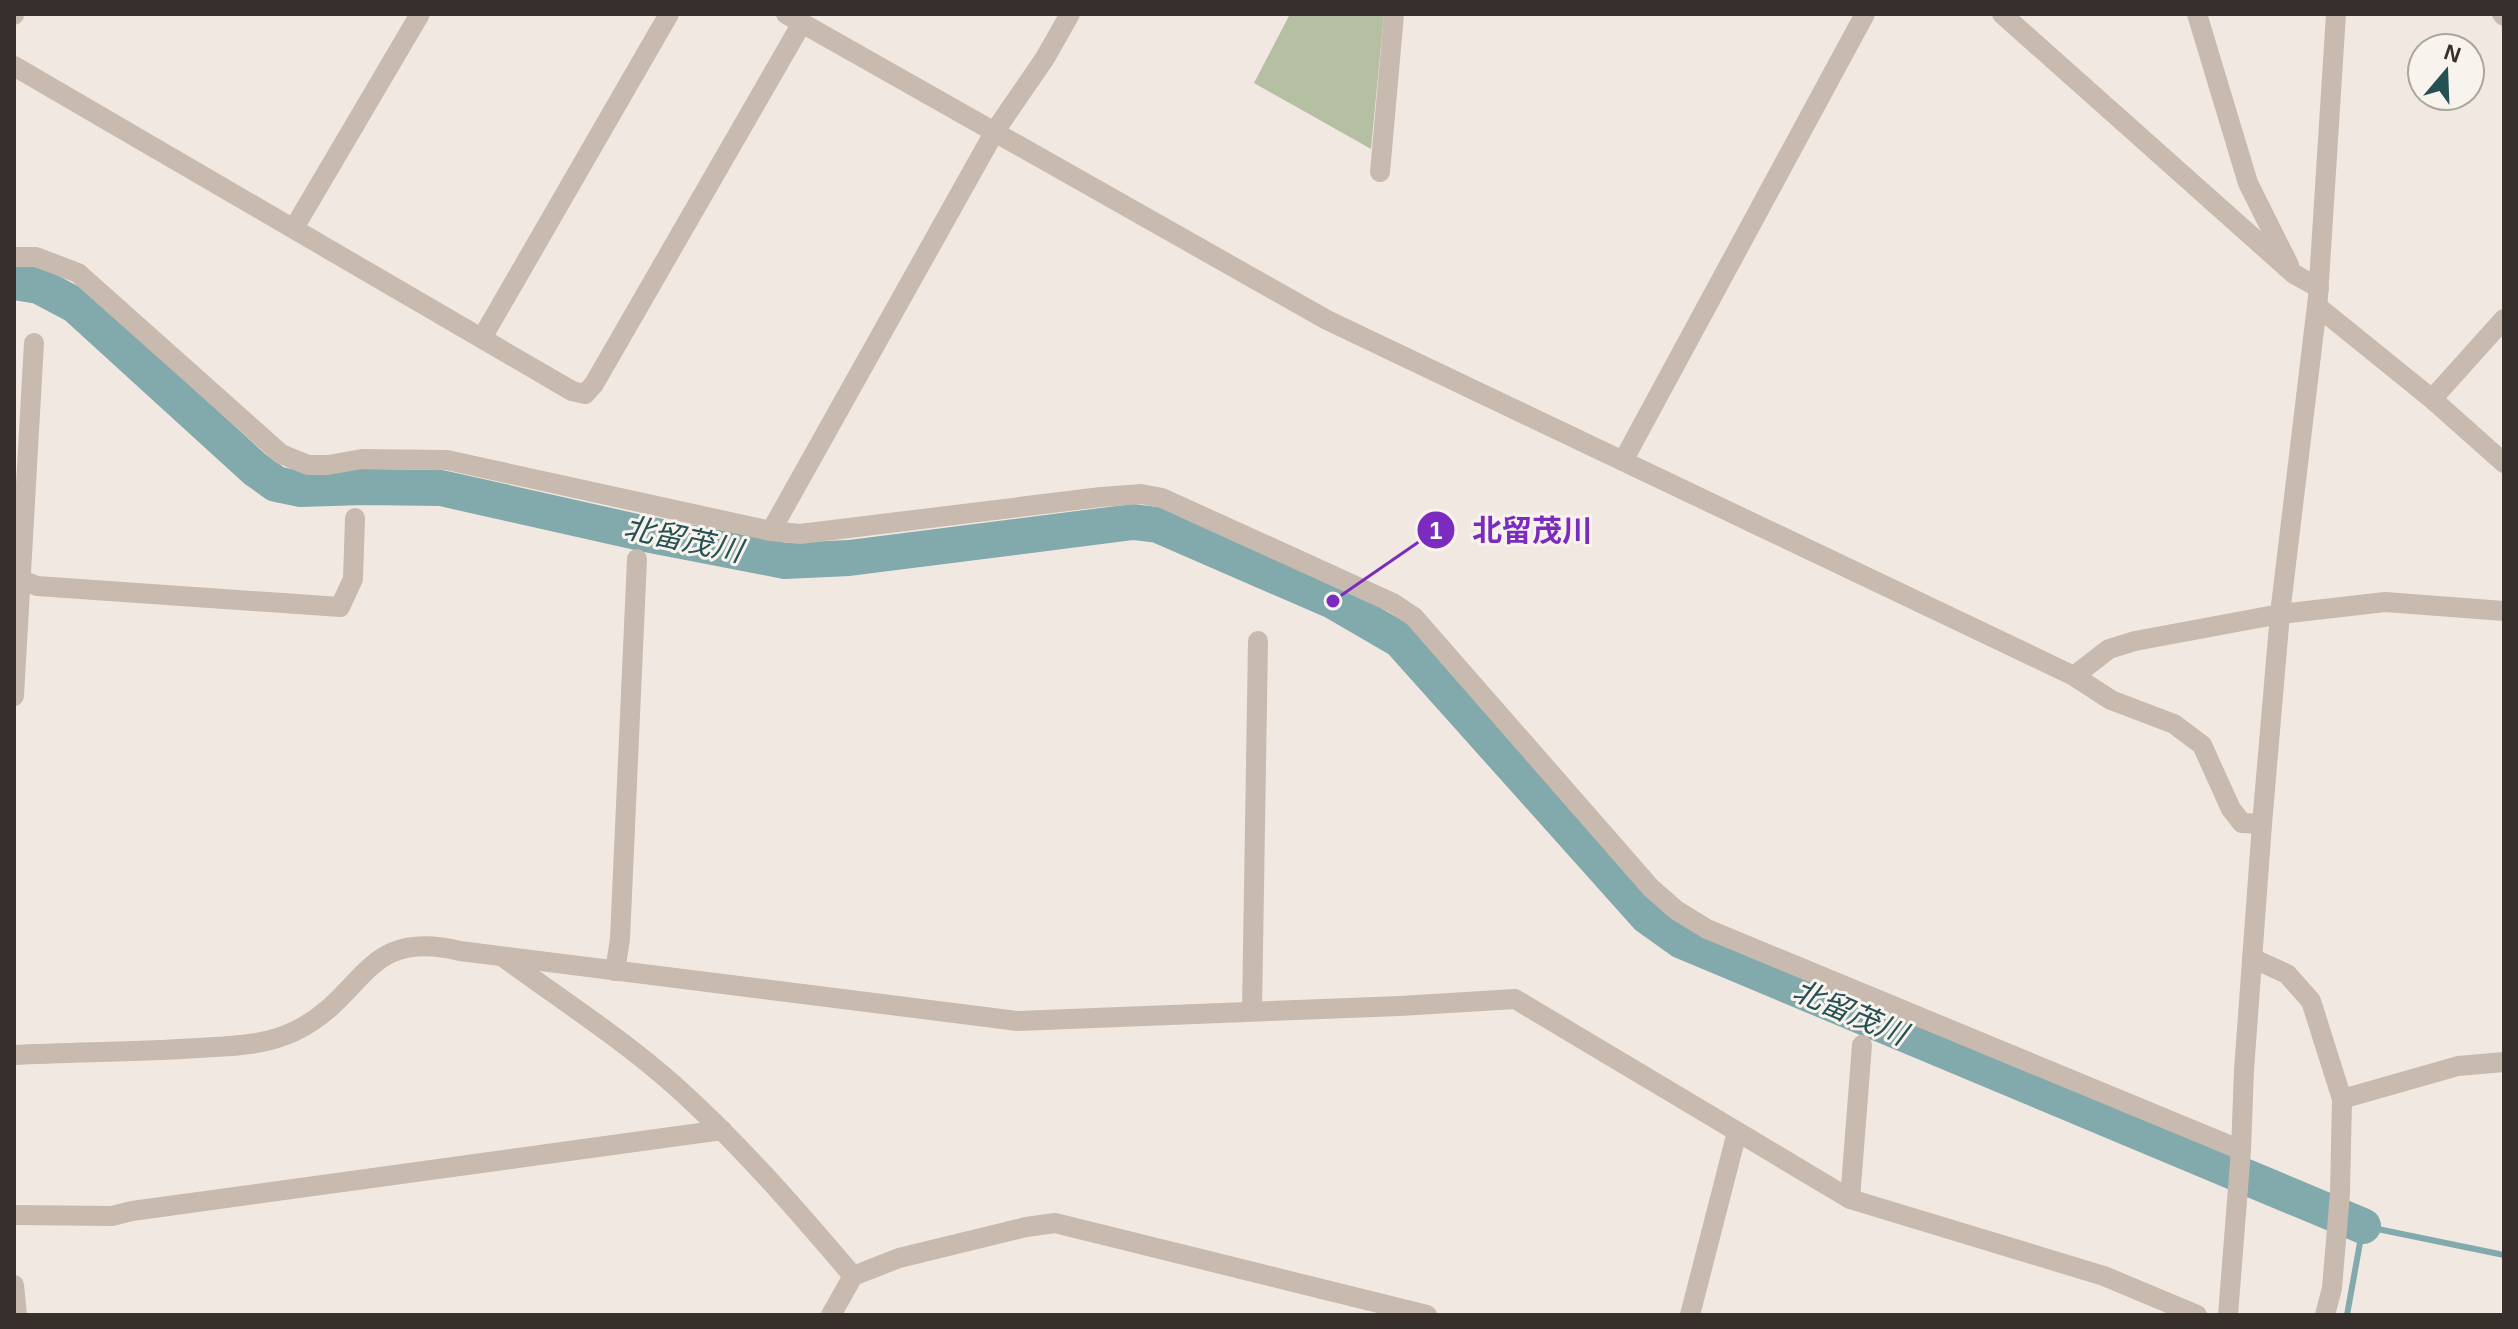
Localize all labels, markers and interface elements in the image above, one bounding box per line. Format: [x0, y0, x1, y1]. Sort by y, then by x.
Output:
north arrow [2406, 32, 2486, 112]
text: N [2441, 39, 2464, 68]
callout: 北留茂川 [1416, 503, 1608, 557]
water label: 北留茂川 [621, 510, 748, 568]
text: 北留茂川 [1472, 514, 1592, 547]
text: 1 [1429, 517, 1443, 544]
water label: 北留茂川 [1788, 973, 1914, 1052]

